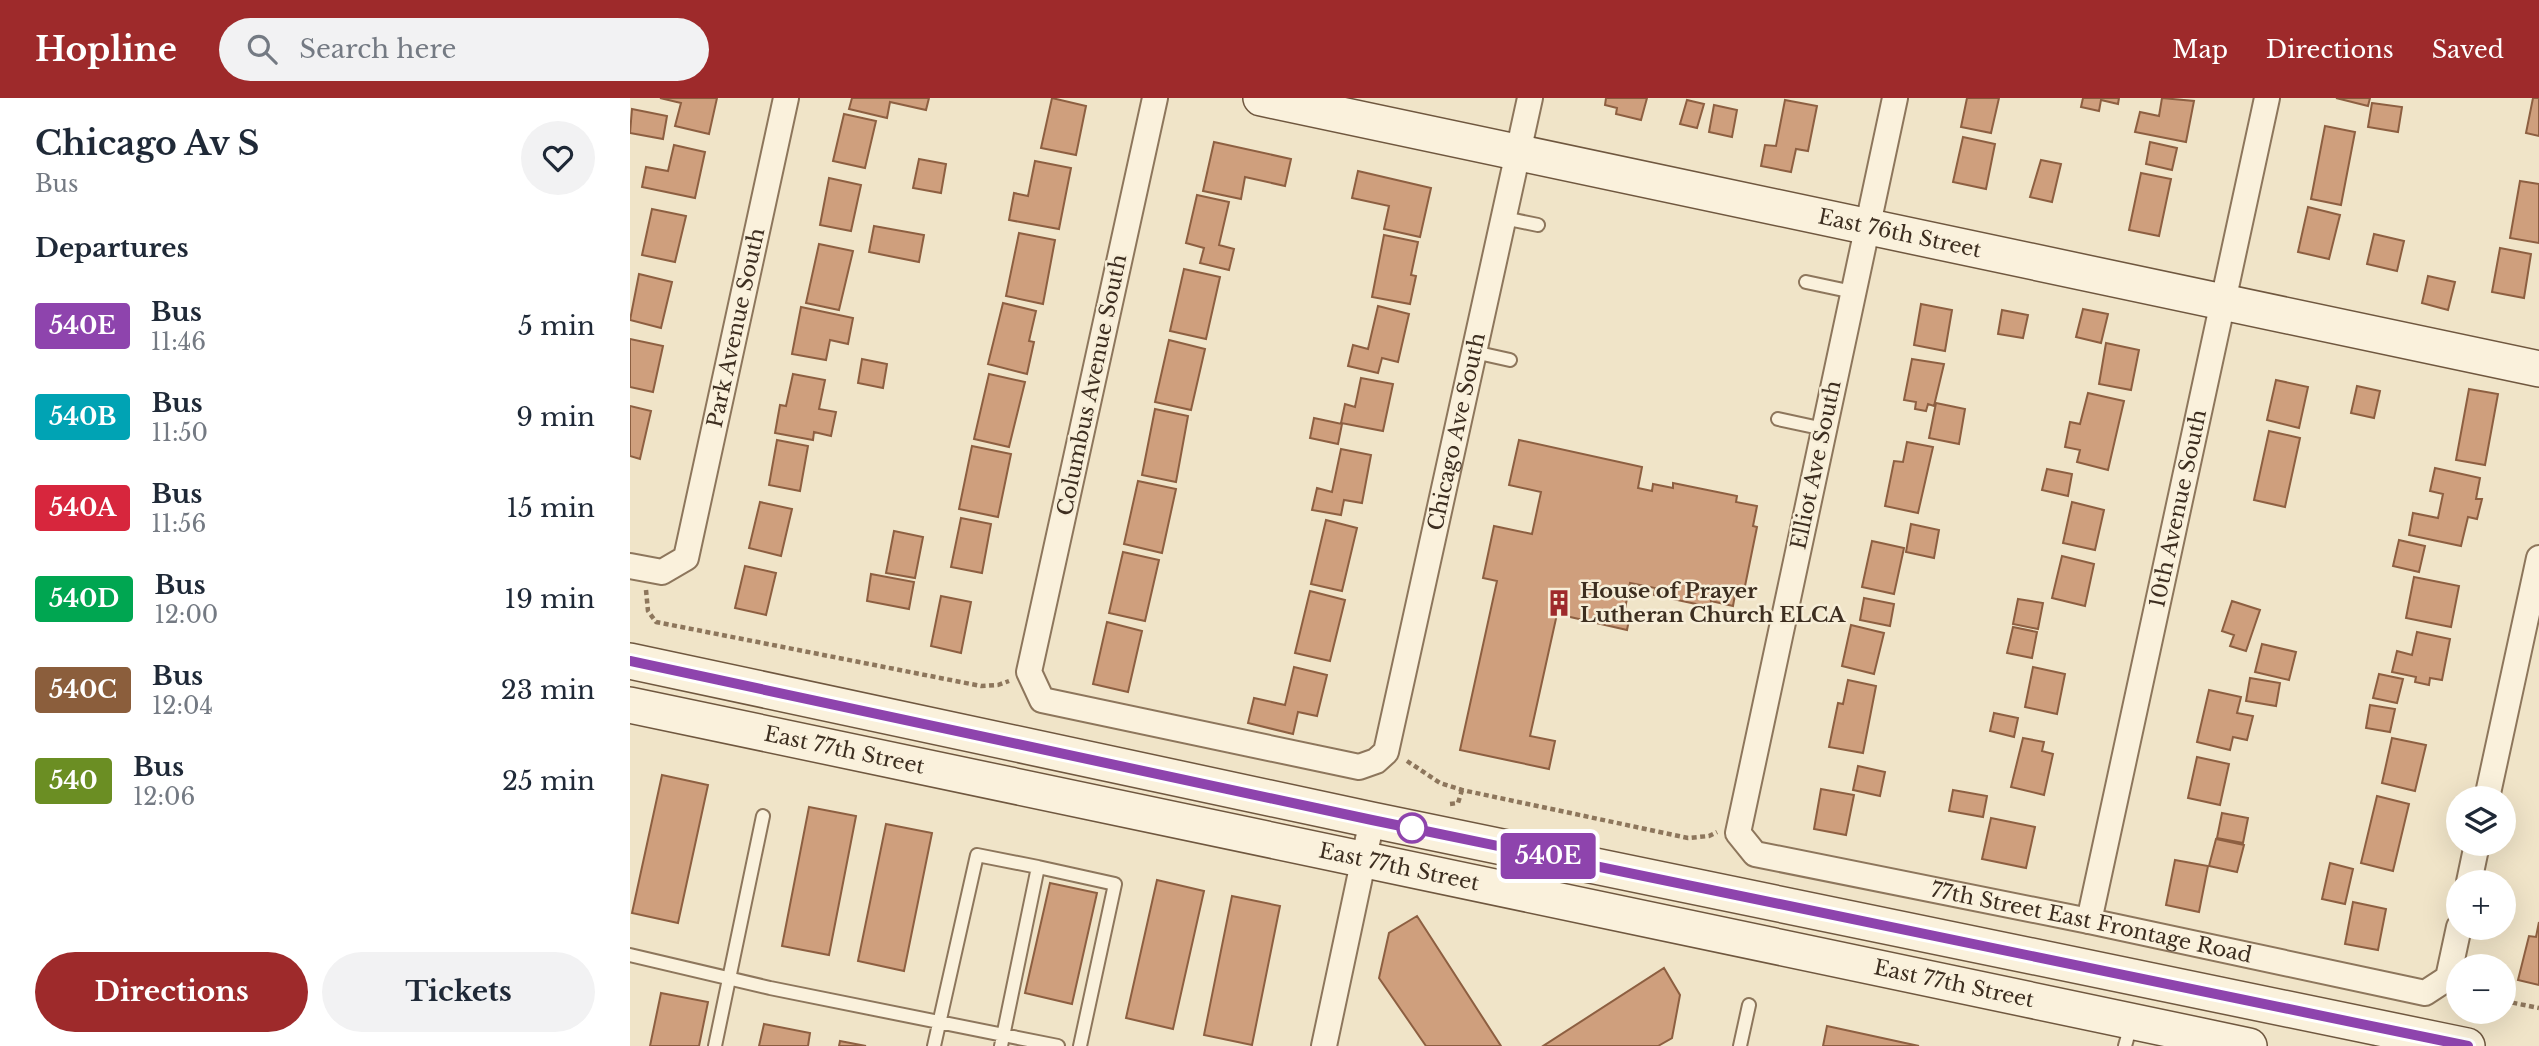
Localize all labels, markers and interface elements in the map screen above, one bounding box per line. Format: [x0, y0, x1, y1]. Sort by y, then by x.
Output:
search box [219, 18, 709, 81]
text: Hopline [35, 29, 177, 70]
icon: search [243, 30, 281, 68]
text: Search here [299, 33, 456, 65]
text: Map [2172, 35, 2228, 64]
text: Directions [2266, 35, 2394, 64]
text: Saved [2432, 35, 2504, 64]
button: heart [521, 121, 595, 195]
text: Chicago Av S [35, 123, 259, 164]
text: Bus [35, 170, 78, 198]
street label: East 76th Street [1816, 204, 1984, 263]
street label: Park Avenue South [702, 226, 770, 430]
text: Departures [35, 232, 189, 264]
street label: Columbus Avenue South [1052, 252, 1132, 518]
text: Bus [151, 296, 202, 328]
text: 5 min [518, 310, 595, 342]
text: 540E [49, 311, 116, 340]
text: 11:46 [151, 328, 206, 356]
street label: Chicago Ave South [1422, 330, 1491, 533]
street label: Elliot Ave South [1785, 378, 1847, 552]
text: Bus [151, 387, 203, 419]
text: 9 min [516, 401, 595, 433]
text: 540B [49, 402, 116, 431]
street label: 10th Avenue South [2144, 407, 2212, 610]
text: 11:50 [151, 419, 208, 447]
text: Bus [151, 478, 202, 510]
text: 15 min [506, 492, 595, 524]
text: 540A [49, 493, 116, 522]
text: 11:56 [151, 510, 206, 538]
text: Bus [154, 569, 206, 601]
place label: House of Prayer Lutheran Church ELCA [1580, 578, 1846, 628]
text: 19 min [505, 583, 595, 615]
text: 540D [49, 584, 119, 613]
building icon: House of Prayer Lutheran Church ELCA [1544, 588, 1574, 618]
text: 12:00 [154, 601, 218, 629]
text: Bus [152, 660, 203, 692]
text: 23 min [501, 674, 595, 706]
text: 540C [49, 675, 117, 704]
text: 12:04 [152, 692, 213, 720]
street label: East 77th Street [762, 721, 927, 780]
text: Bus [133, 751, 184, 783]
text: 25 min [502, 765, 595, 797]
text: 540 [49, 766, 98, 795]
text: 12:06 [133, 783, 195, 811]
map controls [2446, 786, 2516, 1024]
button: layers [2446, 786, 2516, 856]
unlabelled marker [1397, 813, 1427, 843]
line badge: 540E [1499, 833, 1597, 879]
street label: East 77th Street [1317, 837, 1482, 897]
text: 540E [1515, 841, 1581, 870]
button: + [2446, 870, 2516, 940]
street label: 77th Street East Frontage Road [1929, 877, 2254, 969]
button: Directions [35, 952, 308, 1032]
button: Tickets [322, 952, 595, 1032]
street label: East 77th Street [1871, 954, 2037, 1013]
button: − [2446, 954, 2516, 1024]

